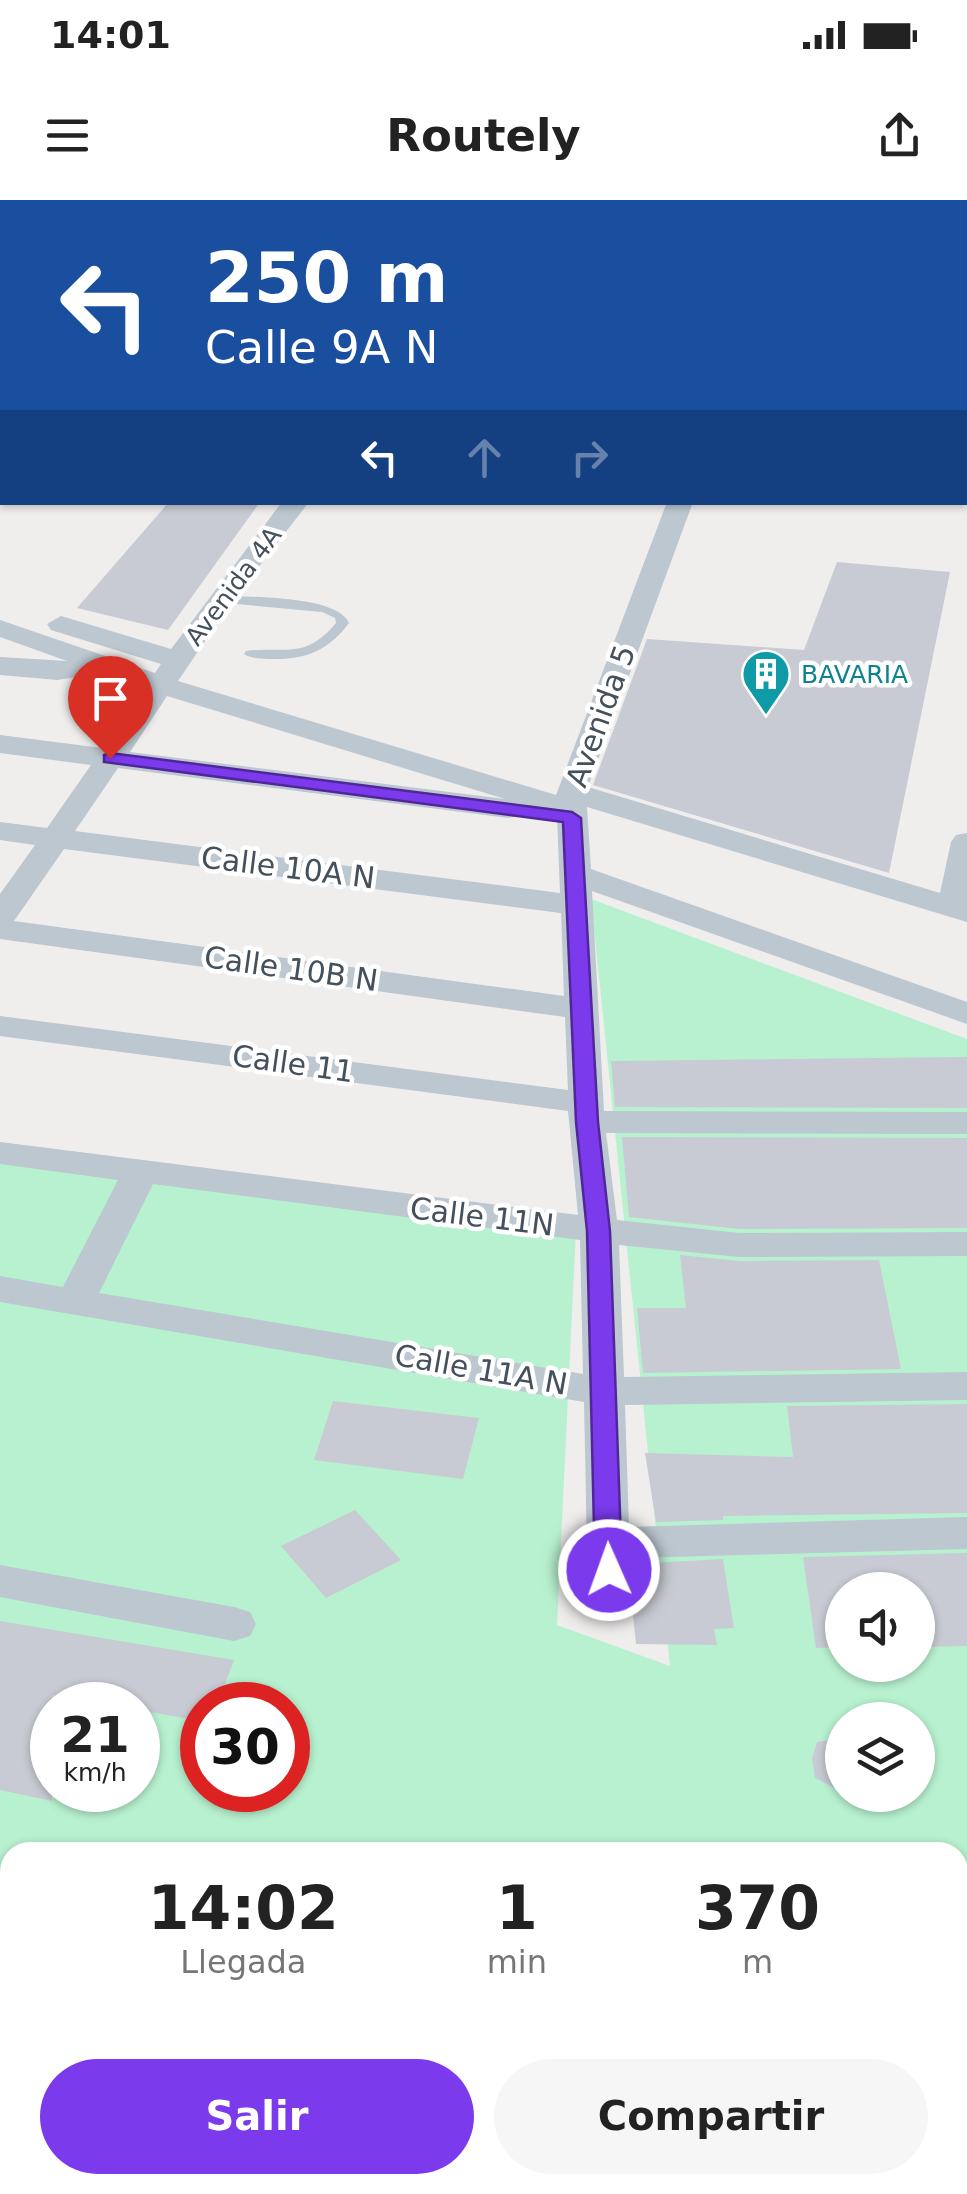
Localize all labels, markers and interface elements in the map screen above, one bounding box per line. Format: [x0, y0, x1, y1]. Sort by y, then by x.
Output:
text: 14:01 [50, 13, 171, 57]
icon: menu [40, 108, 95, 163]
icon: share [872, 108, 927, 163]
text: Routely [386, 109, 581, 162]
text: 250 m [205, 237, 448, 319]
icon: left [40, 240, 170, 370]
text: Calle 9A N [205, 321, 438, 374]
icon: left [352, 430, 407, 485]
icon: ahead [457, 430, 512, 485]
icon: right [562, 430, 617, 485]
street label: Avenida 4A [179, 521, 287, 651]
street label: Avenida 5 [559, 640, 642, 792]
building icon: BAVARIA [740, 648, 792, 716]
pin [68, 656, 153, 759]
place label: BAVARIA [801, 660, 908, 689]
icon: arrive [83, 671, 138, 726]
street label: Calle 10A N [199, 839, 377, 896]
street label: Calle 10B N [202, 939, 380, 998]
street label: Calle 11 [230, 1038, 356, 1089]
street label: Calle 11N [408, 1190, 556, 1243]
street label: Calle 11A N [392, 1337, 570, 1402]
position arrow [557, 1518, 661, 1622]
map controls [825, 1572, 935, 1812]
button: sound [825, 1572, 935, 1682]
speed limit sign: 30 [180, 1682, 310, 1812]
button: layers [825, 1702, 935, 1812]
text: 21 [60, 1706, 130, 1764]
text: km/h [63, 1758, 127, 1787]
text: 14:02 [148, 1873, 339, 1943]
text: 1 [496, 1873, 538, 1943]
text: 370 [695, 1873, 820, 1943]
text: Llegada [180, 1943, 306, 1981]
text: min [487, 1943, 547, 1981]
text: m [742, 1943, 773, 1981]
button: Salir [40, 2059, 474, 2174]
button: Compartir [494, 2059, 928, 2174]

